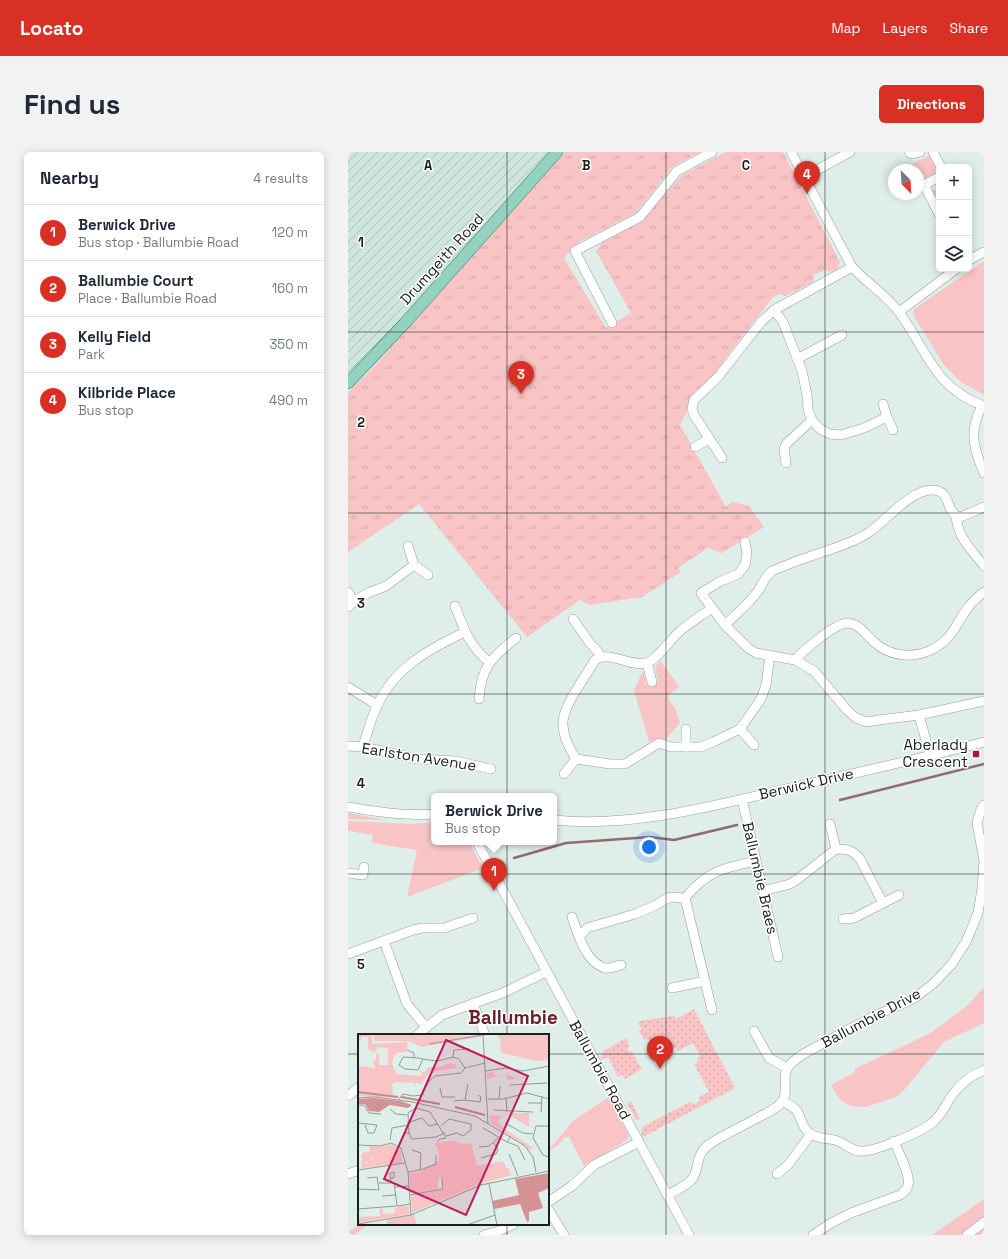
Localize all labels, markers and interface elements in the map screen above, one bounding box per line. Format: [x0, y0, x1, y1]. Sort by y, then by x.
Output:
text: Locato [20, 16, 83, 41]
text: Map [831, 19, 861, 37]
text: Layers [883, 19, 927, 37]
text: Share [949, 19, 988, 37]
button: Directions [879, 85, 984, 123]
text: Find us [24, 86, 121, 122]
text: A [424, 157, 433, 174]
text: B [582, 157, 591, 174]
text: C [742, 157, 750, 174]
pin: 4 [794, 161, 820, 194]
north arrow [888, 164, 924, 200]
map controls [936, 164, 972, 272]
button: + [936, 164, 972, 200]
text: Nearby [40, 167, 99, 189]
text: 4 results [253, 170, 308, 187]
button: − [936, 200, 972, 236]
street label: Drumgeith Road [396, 209, 488, 308]
text: Berwick Drive [78, 215, 176, 234]
text: 1 [50, 224, 56, 241]
text: 120 m [272, 224, 308, 241]
text: Bus stop · Ballumbie Road [78, 234, 239, 251]
text: 1 [358, 234, 364, 251]
button: layers [936, 236, 972, 272]
text: Ballumbie Court [78, 271, 194, 290]
text: 2 [49, 280, 57, 297]
text: 160 m [272, 280, 308, 297]
text: Place · Ballumbie Road [78, 290, 217, 307]
text: Kelly Field [78, 327, 151, 346]
text: 3 [49, 336, 57, 353]
text: 350 m [270, 336, 308, 353]
text: Park [78, 346, 105, 363]
pin: 3 [508, 361, 534, 394]
text: Kilbride Place [78, 383, 176, 402]
text: 4 [49, 392, 57, 409]
text: 490 m [269, 392, 308, 409]
text: Bus stop [78, 402, 134, 419]
text: 2 [357, 414, 365, 431]
text: 3 [357, 595, 365, 612]
place label: Aberlady Crescent [902, 735, 968, 771]
street label: Earlston Avenue [360, 738, 478, 775]
marker: Aberlady Crescent [971, 749, 981, 759]
street label: Berwick Drive [757, 763, 855, 804]
text: 4 [357, 775, 365, 792]
popup [431, 793, 557, 845]
text: Berwick Drive [445, 801, 543, 820]
text: Bus stop [445, 820, 501, 837]
street label: Ballumbie Braes [738, 820, 783, 936]
your location [639, 837, 659, 857]
pin: 1 [481, 858, 507, 891]
text: 5 [357, 956, 365, 973]
street label: Ballumbie Drive [818, 983, 924, 1052]
district label: Ballumbie [468, 1005, 558, 1030]
street label: Ballumbie Road [565, 1017, 636, 1123]
inset map [358, 1034, 549, 1225]
pin: 2 [647, 1036, 673, 1069]

